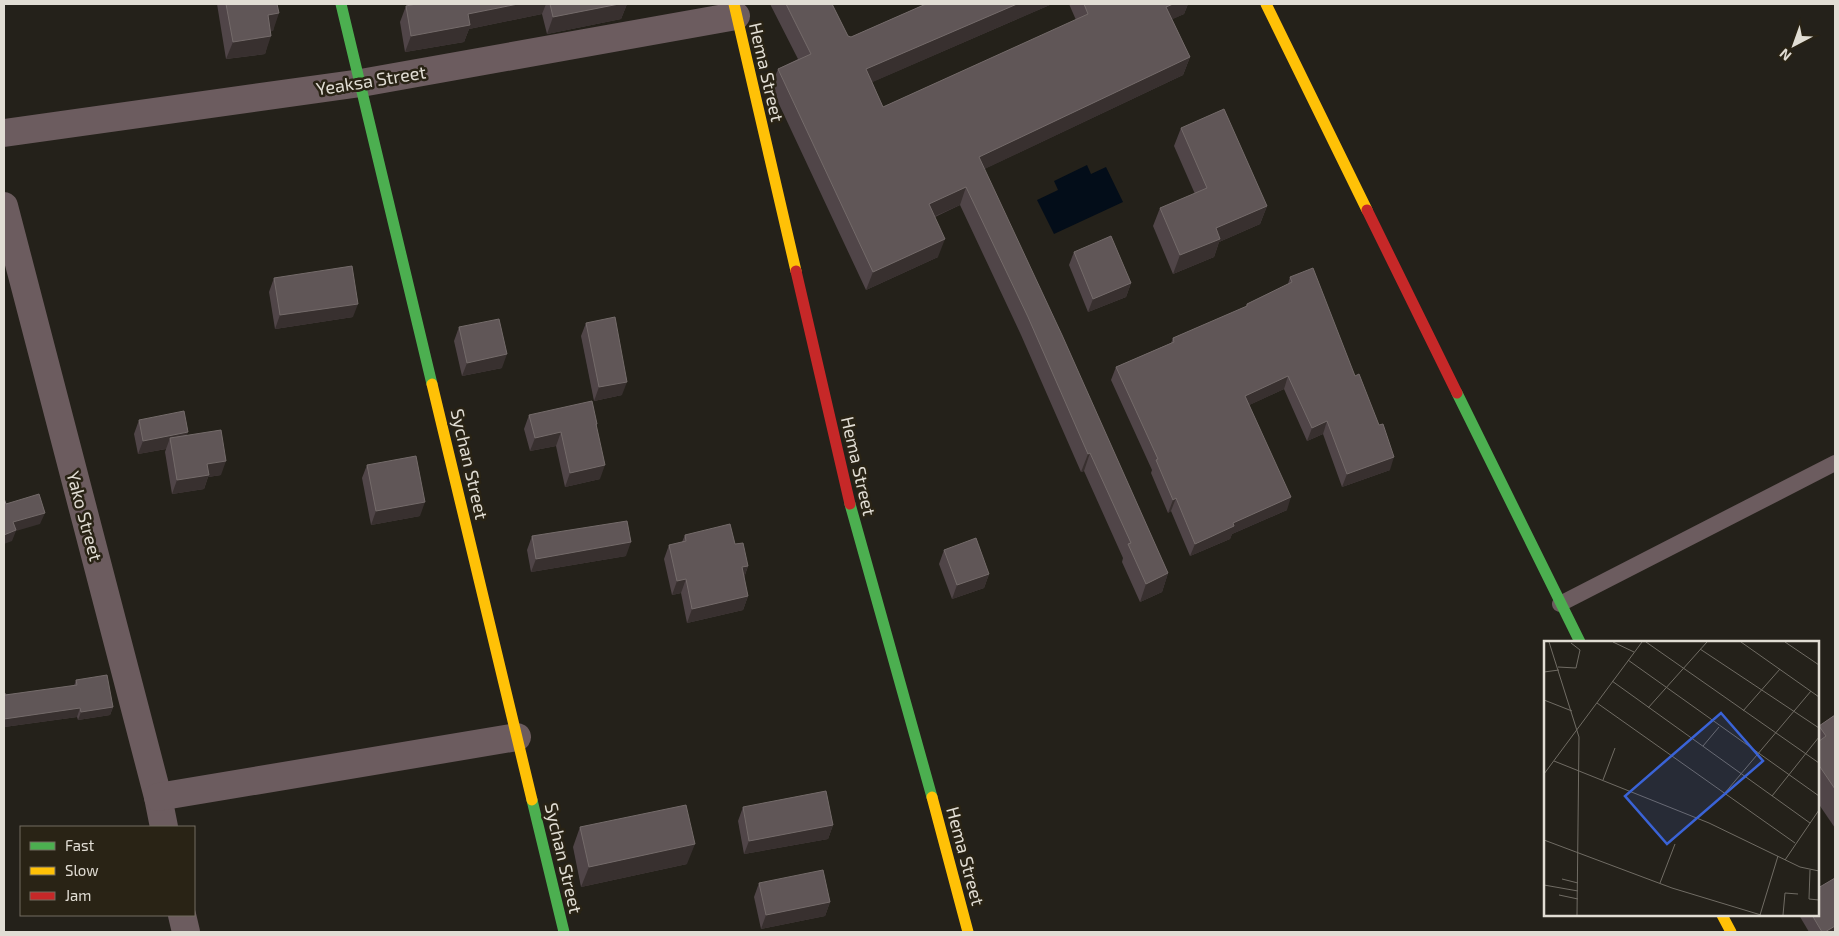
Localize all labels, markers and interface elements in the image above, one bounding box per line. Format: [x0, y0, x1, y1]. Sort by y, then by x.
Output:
street label: Hema Street [745, 20, 789, 124]
north arrow [1769, 20, 1819, 70]
text: N [1776, 45, 1795, 65]
street label: Yeaksa Street [315, 60, 428, 100]
street label: Sychan Street [447, 406, 493, 522]
street label: Hema Street [837, 414, 881, 518]
street label: Yako Street [62, 469, 108, 564]
inset map [1544, 641, 1819, 916]
street label: Sychan Street [541, 800, 587, 916]
street label: Hema Street [942, 804, 990, 908]
legend [20, 826, 195, 916]
text: Fast [65, 836, 95, 854]
text: Slow [65, 861, 99, 879]
text: Jam [65, 886, 91, 904]

